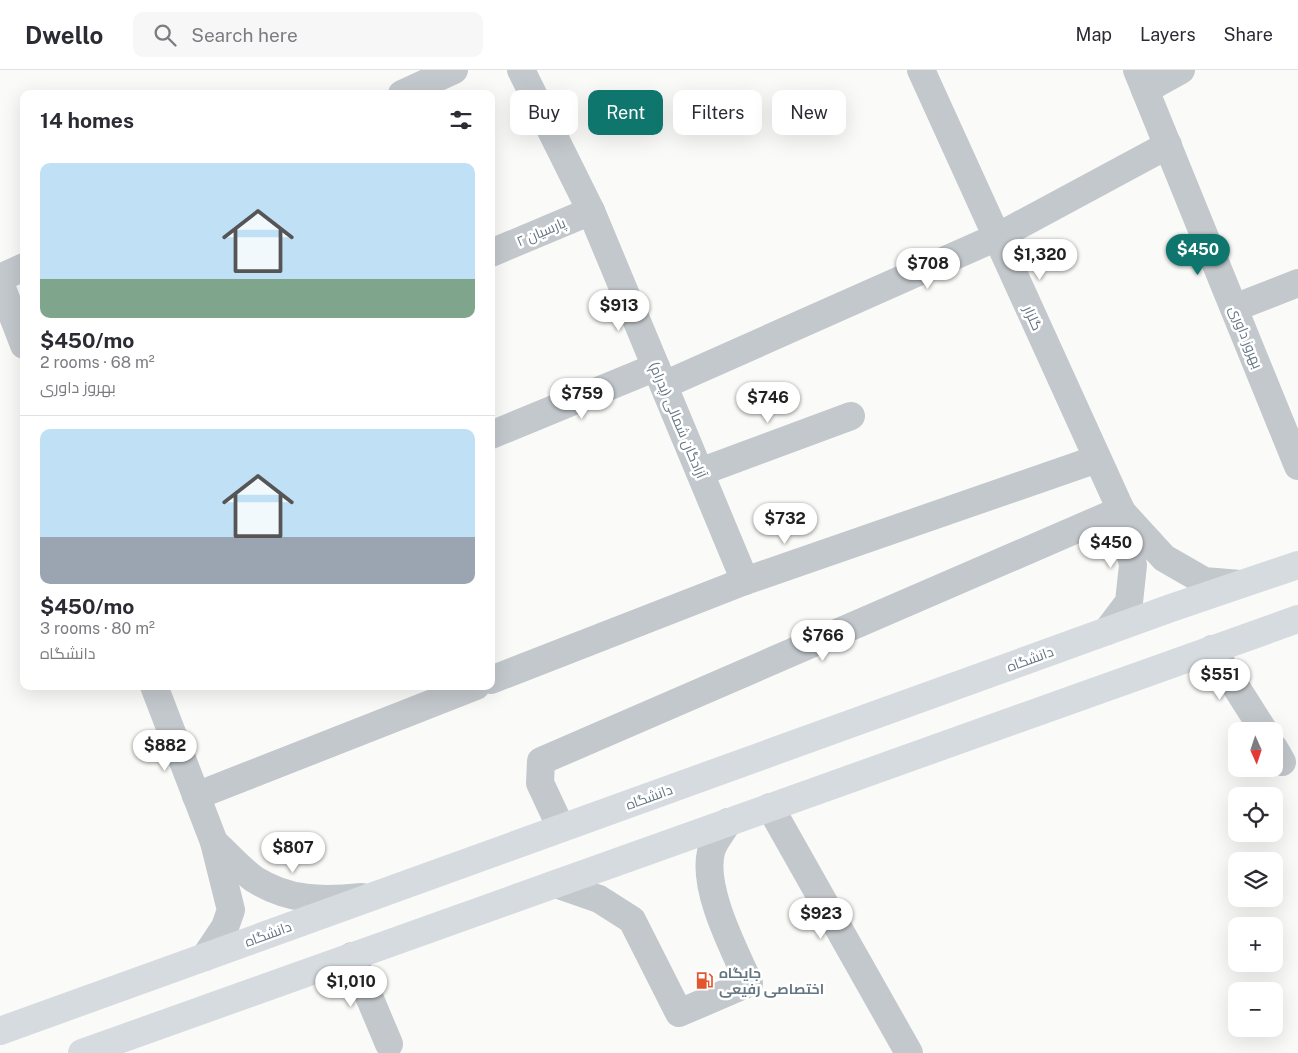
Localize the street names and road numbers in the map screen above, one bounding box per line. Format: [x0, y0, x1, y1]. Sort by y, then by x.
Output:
street label: پارسیان ۲ [514, 214, 569, 251]
street label: گلزار [1020, 302, 1045, 333]
street label: بهروز داوری [1226, 303, 1266, 371]
street label: آزادگان شمالی (پدرام) [644, 359, 710, 482]
street label: دانشگاه [1004, 643, 1056, 675]
street label: دانشگاه [623, 781, 675, 813]
street label: دانشگاه [242, 918, 294, 950]

